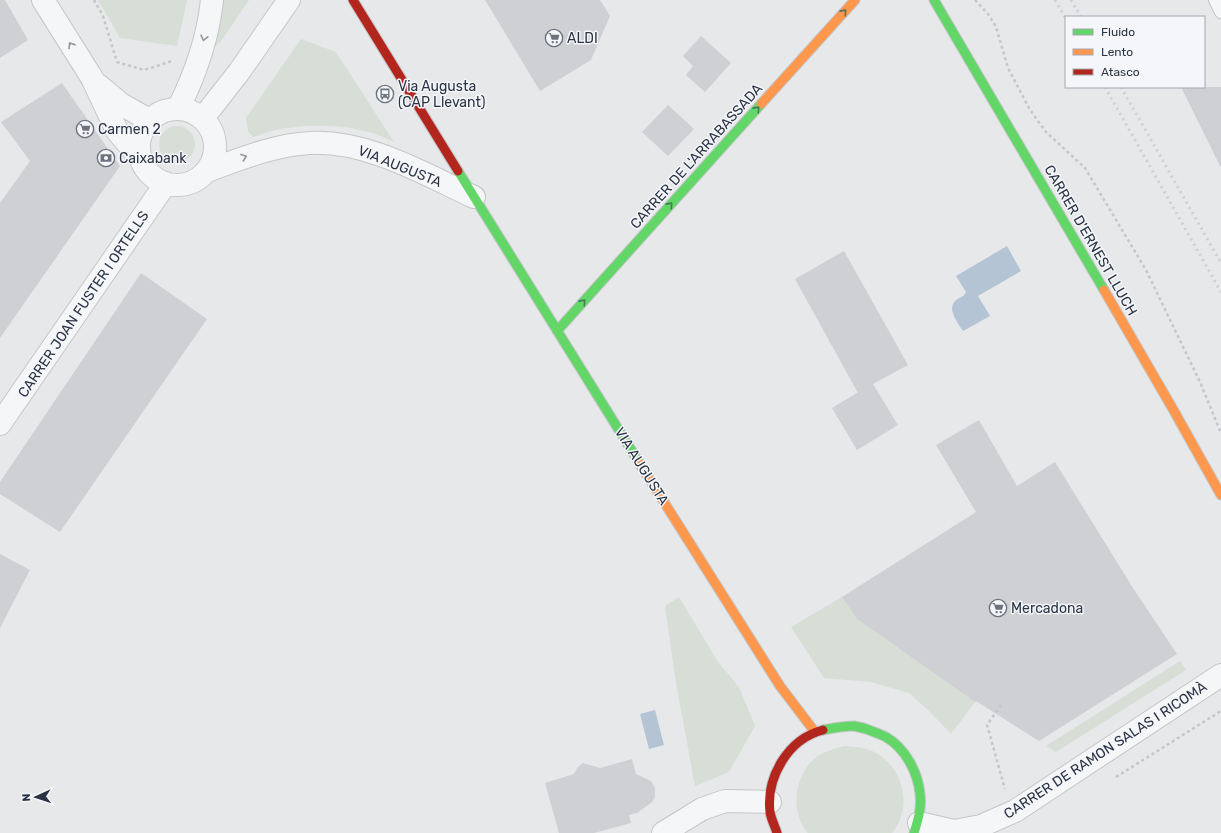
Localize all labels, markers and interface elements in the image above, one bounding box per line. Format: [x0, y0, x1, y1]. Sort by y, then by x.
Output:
one-way arrow [840, 9, 847, 17]
legend [1065, 16, 1205, 88]
text: Fluido [1101, 25, 1135, 39]
supermarket icon: ALDI [544, 28, 564, 48]
place label: ALDI [567, 30, 598, 47]
one-way arrow [201, 35, 209, 41]
one-way arrow [69, 42, 76, 49]
text: Lento [1101, 45, 1133, 59]
text: Atasco [1101, 65, 1140, 79]
place label: Via Augusta (CAP Llevant) [398, 78, 485, 111]
street label: CARRER DE L'ARRABASSADA [627, 80, 766, 232]
bus stop icon: Via Augusta (CAP Llevant) [375, 84, 395, 104]
one-way arrow [753, 106, 760, 113]
supermarket icon: Carmen 2 [75, 119, 95, 139]
place label: Carmen 2 [98, 121, 161, 138]
street label: VIA AUGUSTA [356, 142, 445, 191]
bank icon: Caixabank [96, 148, 116, 168]
place label: Caixabank [119, 150, 187, 167]
one-way arrow [240, 154, 247, 162]
street label: CARRER D'ERNEST LLUCH [1040, 162, 1141, 319]
one-way arrow [666, 202, 673, 210]
street label: CARRER JOAN FUSTER I ORTELLS [14, 208, 153, 401]
one-way arrow [579, 299, 586, 307]
street label: VIA AUGUSTA [611, 424, 673, 509]
supermarket icon: Mercadona [988, 598, 1008, 618]
place label: Mercadona [1011, 600, 1083, 617]
street label: CARRER DE RAMON SALAS I RICOMÀ [1000, 677, 1210, 823]
north arrow [16, 777, 56, 817]
text: N [20, 793, 33, 802]

